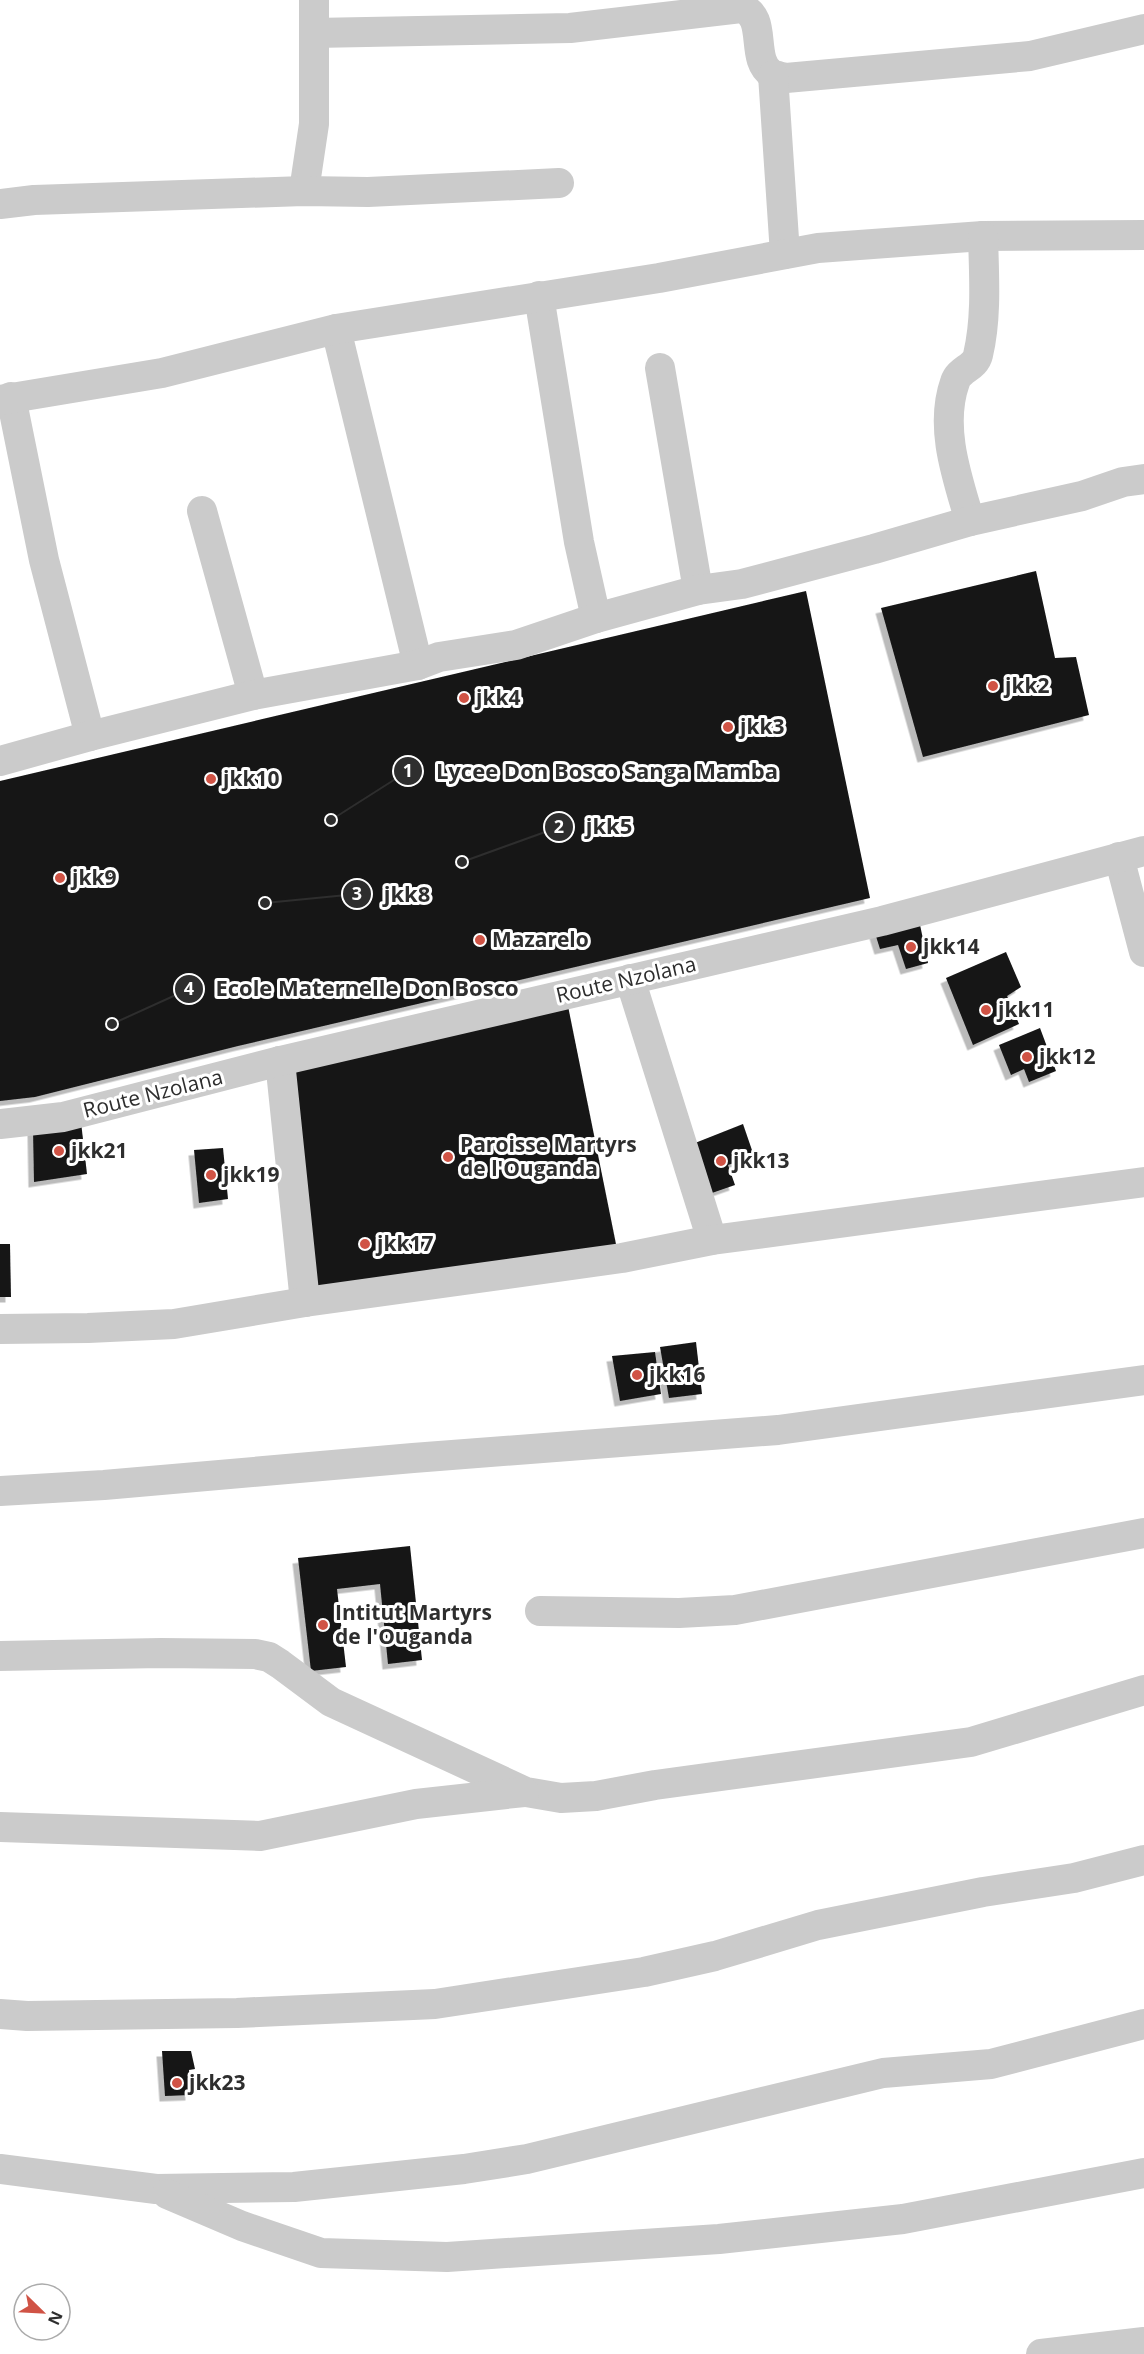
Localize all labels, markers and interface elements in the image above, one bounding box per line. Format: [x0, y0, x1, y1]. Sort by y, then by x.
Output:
place label: jkk2 [1003, 671, 1049, 699]
marker: jkk2 [986, 679, 1000, 693]
place label: jkk4 [474, 683, 520, 711]
marker: jkk4 [457, 691, 471, 705]
place label: jkk3 [738, 712, 784, 740]
marker: jkk3 [721, 720, 735, 734]
callout: Lycee Don Bosco Sanga Mamba [393, 751, 790, 791]
text: Lycee Don Bosco Sanga Mamba [436, 755, 778, 785]
text: 1 [403, 758, 413, 782]
place label: jkk10 [221, 764, 279, 792]
marker: jkk10 [204, 772, 218, 786]
callout: jkk5 [544, 807, 644, 847]
text: jkk5 [584, 810, 632, 840]
text: 2 [554, 814, 564, 838]
place label: jkk9 [70, 863, 116, 891]
marker: jkk9 [53, 871, 67, 885]
callout: jkk8 [342, 874, 443, 914]
text: jkk8 [382, 878, 430, 908]
text: 3 [352, 881, 362, 905]
place label: Mazarelo [492, 925, 589, 953]
place label: jkk14 [921, 932, 979, 960]
marker: Mazarelo [473, 933, 487, 947]
marker: jkk14 [904, 940, 918, 954]
street label: Route Nzolana [553, 949, 699, 1009]
callout: Ecole Maternelle Don Bosco [174, 969, 531, 1009]
text: Ecole Maternelle Don Bosco [215, 972, 519, 1002]
text: 4 [184, 976, 194, 1000]
place label: jkk11 [996, 995, 1054, 1023]
marker: jkk11 [979, 1003, 993, 1017]
place label: jkk12 [1037, 1042, 1095, 1070]
marker: jkk12 [1020, 1050, 1034, 1064]
street label: Route Nzolana [80, 1062, 226, 1124]
place label: Paroisse Martyrs de l'Ouganda [460, 1130, 637, 1182]
place label: jkk21 [69, 1136, 127, 1164]
marker: jkk21 [52, 1144, 66, 1158]
place label: jkk13 [731, 1146, 789, 1174]
marker: Paroisse Martyrs de l'Ouganda [441, 1150, 455, 1164]
marker: jkk13 [714, 1154, 728, 1168]
place label: jkk19 [221, 1160, 279, 1188]
marker: jkk19 [204, 1168, 218, 1182]
place label: jkk17 [375, 1229, 433, 1257]
marker: jkk17 [358, 1237, 372, 1251]
place label: jkk16 [647, 1360, 705, 1388]
marker: jkk16 [630, 1368, 644, 1382]
place label: Intitut Martyrs de l'Ouganda [335, 1598, 492, 1650]
marker: Intitut Martyrs de l'Ouganda [316, 1618, 330, 1632]
place label: jkk23 [187, 2068, 245, 2096]
marker: jkk23 [170, 2076, 184, 2090]
north arrow [12, 2282, 72, 2342]
text: N [43, 2308, 68, 2329]

